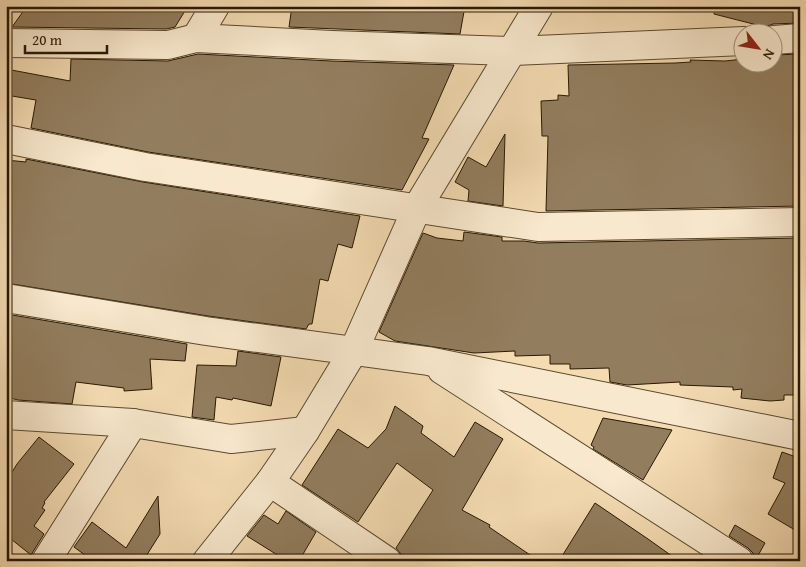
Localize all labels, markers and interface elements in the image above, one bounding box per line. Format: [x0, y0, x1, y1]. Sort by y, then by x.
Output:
scale bar [25, 22, 108, 54]
north arrow [734, 22, 784, 72]
text: 20 m [32, 29, 63, 50]
text: N [758, 46, 780, 64]

